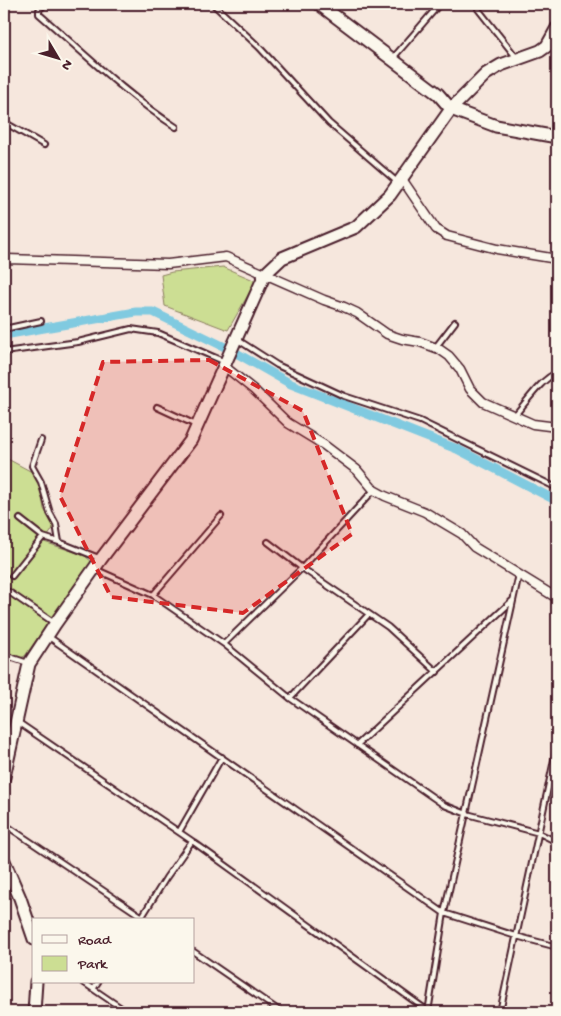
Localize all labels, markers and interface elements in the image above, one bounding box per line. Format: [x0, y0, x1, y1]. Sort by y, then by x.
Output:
north arrow [32, 32, 82, 82]
text: N [57, 56, 76, 73]
legend [32, 918, 195, 984]
text: Road [78, 932, 112, 950]
text: Park [77, 956, 108, 974]

